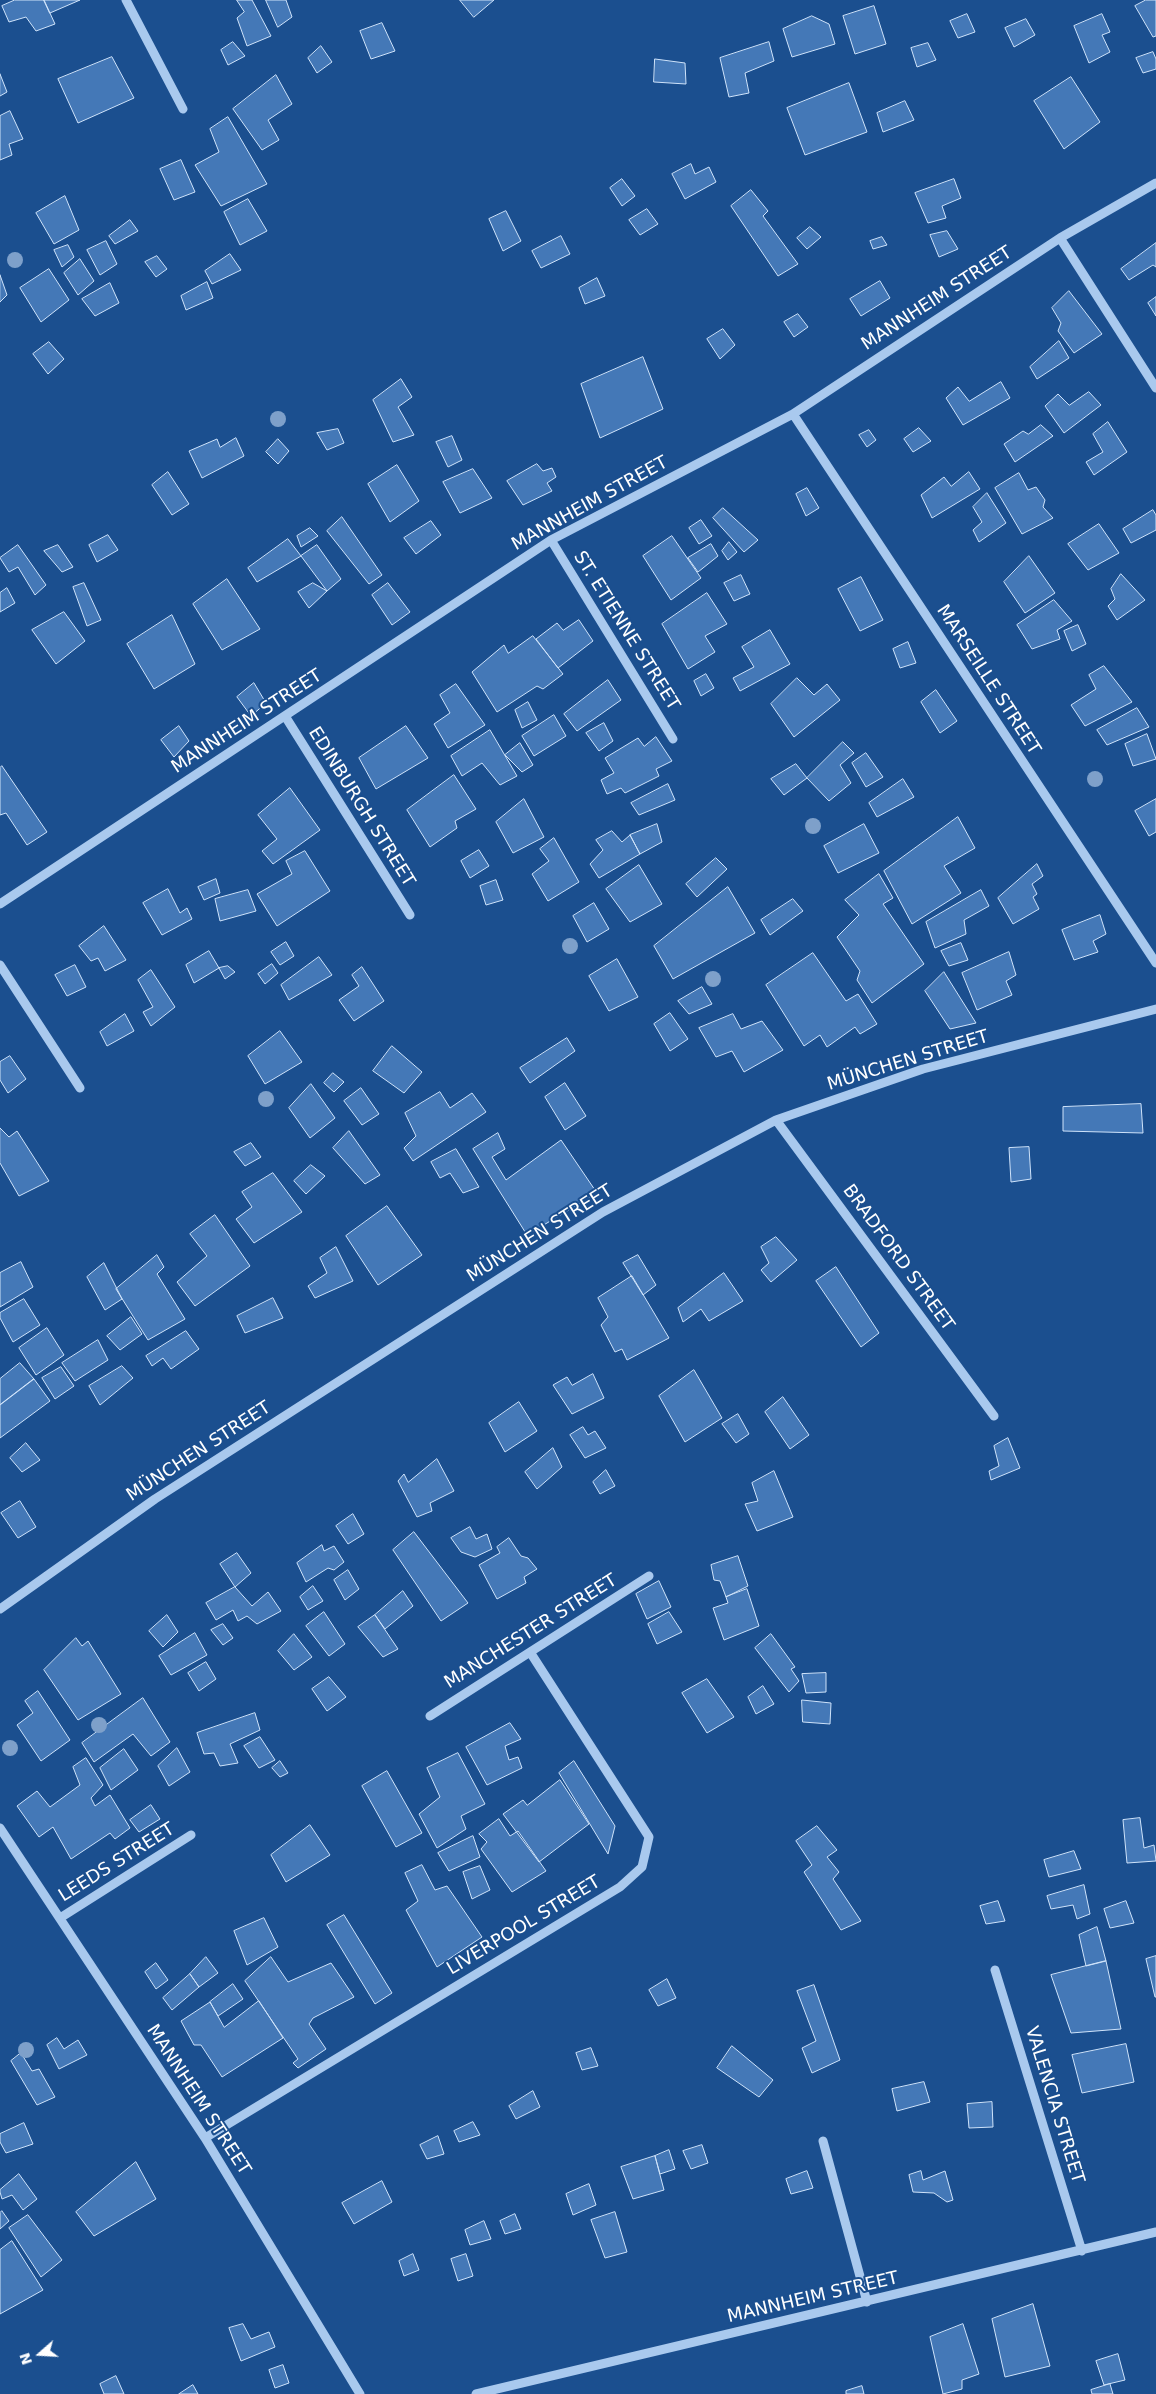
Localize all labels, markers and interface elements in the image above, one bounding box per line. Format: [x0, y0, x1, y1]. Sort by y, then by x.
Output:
street label: MANNHEIM STREET [858, 242, 1016, 356]
street label: MANNHEIM STREET [508, 452, 672, 556]
street label: ST. ETIENNE STREET [568, 547, 684, 715]
street label: MARSEILLE STREET [931, 601, 1045, 759]
street label: MANNHEIM STREET [168, 665, 326, 779]
street label: EDINBURGH STREET [303, 723, 419, 891]
street label: MÜNCHEN STREET [825, 1026, 991, 1096]
street label: MÜNCHEN STREET [463, 1180, 617, 1288]
street label: BRADFORD STREET [838, 1181, 958, 1335]
street label: MÜNCHEN STREET [123, 1397, 275, 1507]
street label: MANCHESTER STREET [441, 1570, 621, 1694]
street label: LEEDS STREET [55, 1819, 179, 1907]
street label: LIVERPOOL STREET [443, 1872, 605, 1980]
street label: MANNHEIM STREET [141, 2021, 255, 2179]
street label: VALENCIA STREET [1020, 2024, 1088, 2186]
street label: MANNHEIM STREET [725, 2268, 901, 2328]
north arrow [15, 2329, 65, 2379]
text: N [16, 2351, 35, 2367]

